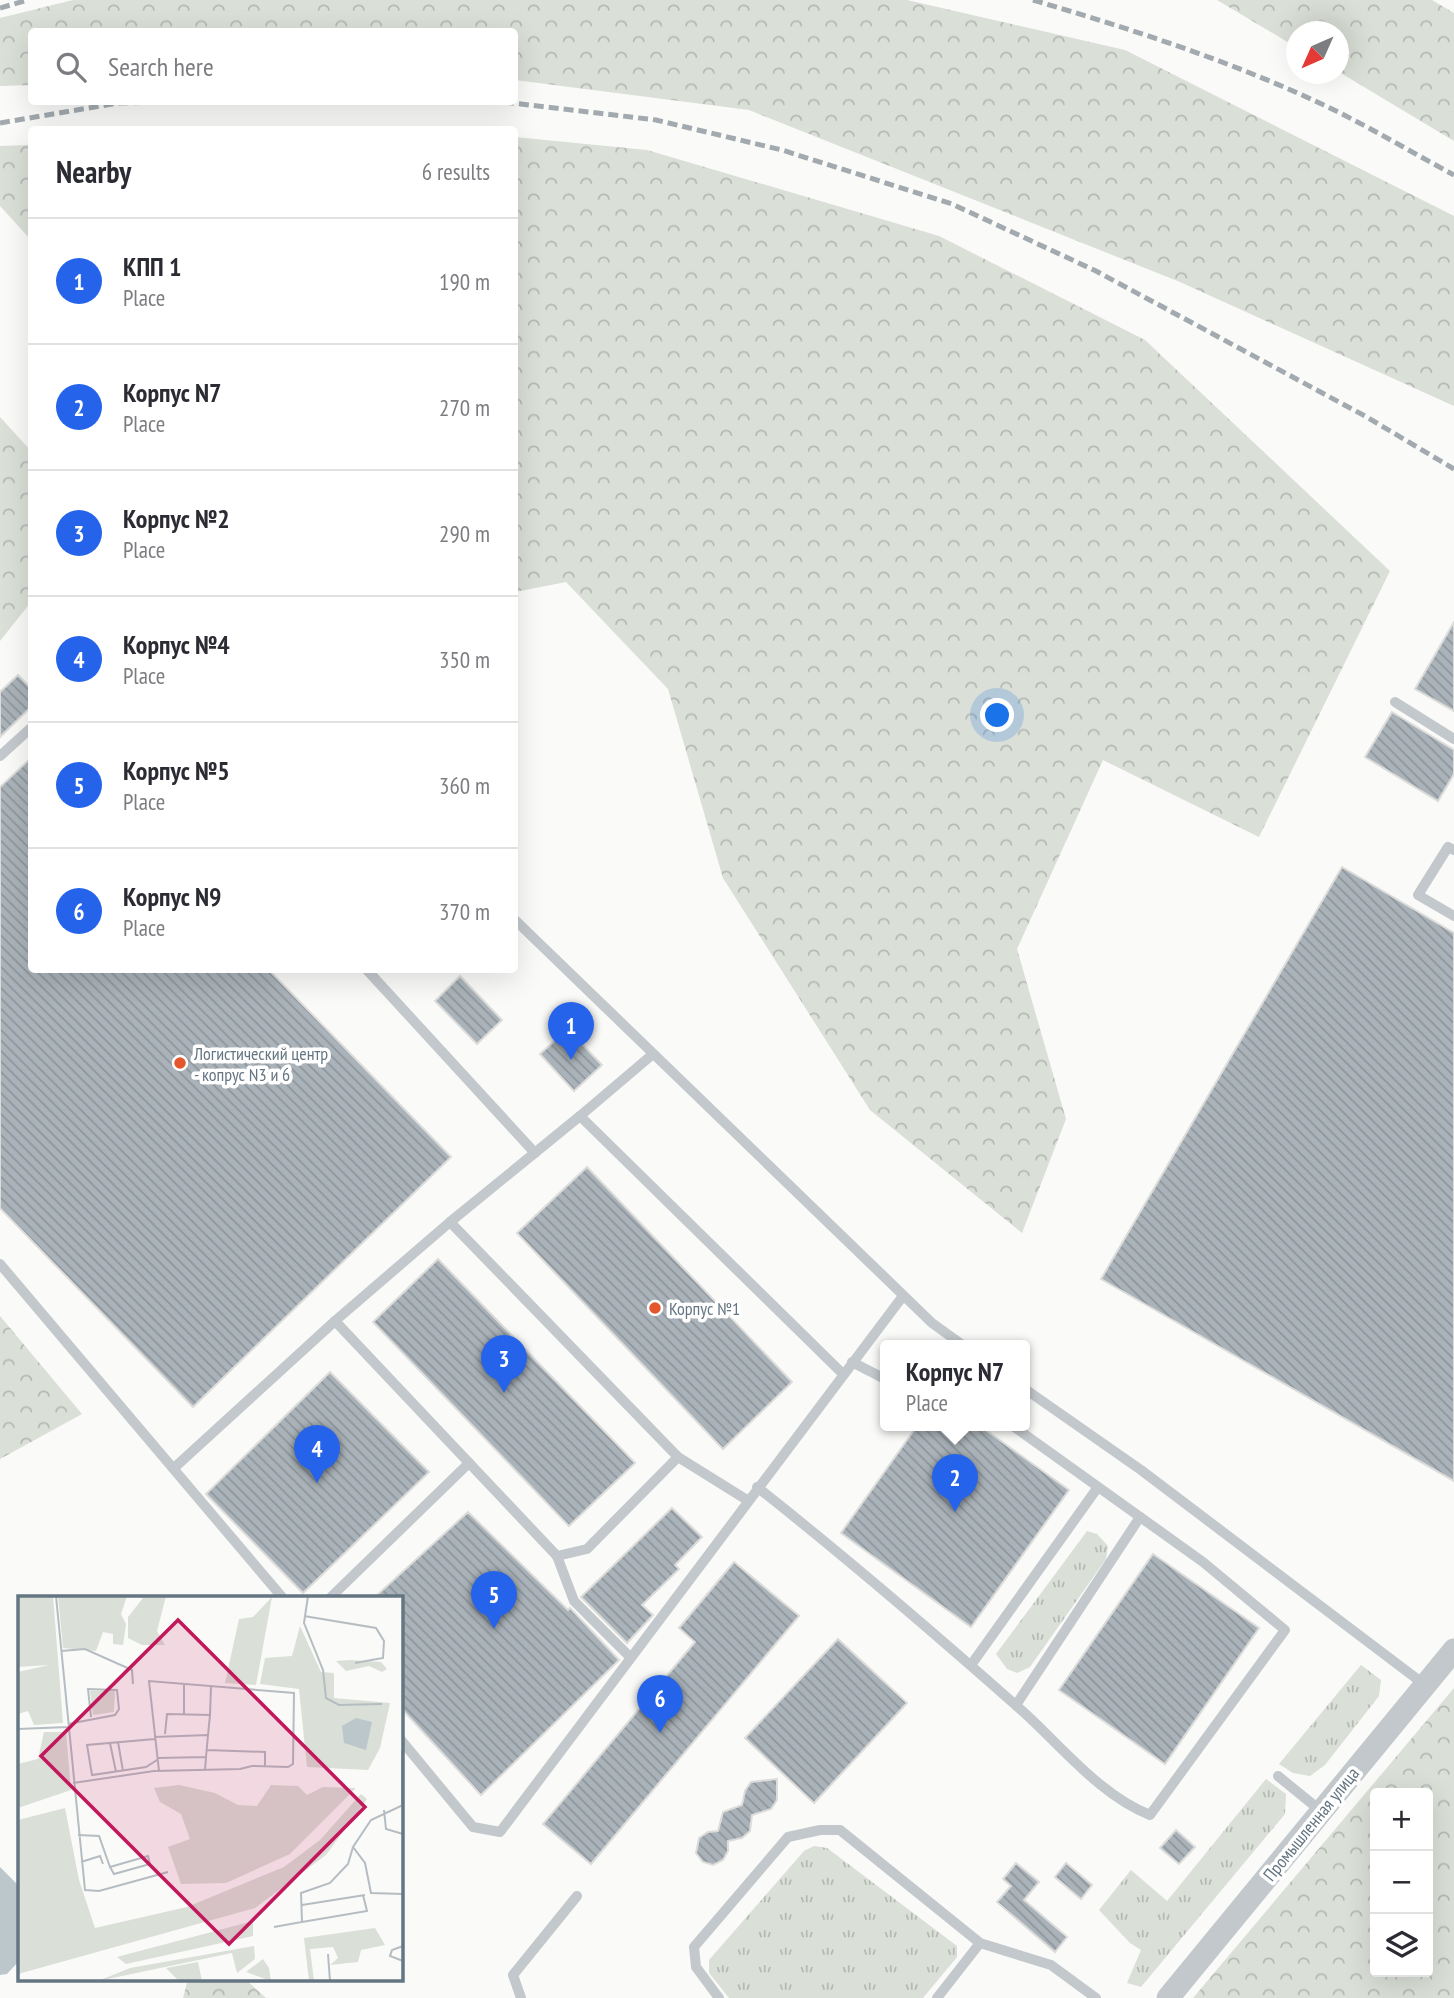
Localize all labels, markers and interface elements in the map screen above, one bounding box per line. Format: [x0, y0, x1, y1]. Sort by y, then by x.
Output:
north arrow [1286, 21, 1349, 84]
search box [28, 28, 518, 105]
icon: search [52, 48, 90, 86]
text: Search here [108, 50, 214, 83]
text: Nearby [56, 152, 131, 191]
text: 6 results [422, 157, 490, 186]
text: КПП 1 [123, 250, 182, 283]
text: 1 [74, 267, 85, 296]
text: 190 m [439, 267, 490, 296]
text: Place [123, 283, 165, 312]
text: Корпус N7 [123, 376, 221, 409]
text: 2 [74, 393, 85, 422]
text: 270 m [439, 393, 490, 422]
text: Place [123, 409, 165, 438]
text: Корпус №2 [123, 502, 230, 535]
text: 3 [74, 519, 85, 548]
text: 290 m [439, 519, 490, 548]
text: Place [123, 535, 165, 564]
text: Корпус №4 [123, 628, 230, 661]
text: 4 [74, 645, 85, 674]
text: 350 m [439, 645, 490, 674]
text: Place [123, 661, 165, 690]
your location [980, 698, 1014, 732]
text: Корпус №5 [123, 754, 230, 787]
text: 5 [74, 771, 85, 800]
text: 360 m [439, 771, 490, 800]
text: Place [123, 787, 165, 816]
text: Корпус N9 [123, 880, 221, 913]
text: 6 [74, 897, 85, 926]
text: 370 m [439, 897, 490, 926]
text: Place [123, 913, 165, 942]
pin: 1 [548, 1002, 594, 1060]
place label: Логистический центр - копрус N3 и 6 [193, 1042, 328, 1086]
marker: Логистический центр - копрус N3 и 6 [172, 1055, 188, 1071]
place label: Корпус №1 [669, 1297, 740, 1320]
marker: Корпус №1 [647, 1300, 663, 1316]
pin: 3 [481, 1335, 527, 1393]
popup [880, 1340, 1030, 1431]
text: Корпус N7 [906, 1355, 1004, 1388]
text: Place [906, 1388, 948, 1417]
pin: 4 [294, 1425, 340, 1483]
pin: 2 [932, 1454, 978, 1512]
pin: 5 [471, 1571, 517, 1629]
inset map [18, 1596, 402, 1980]
pin: 6 [637, 1675, 683, 1733]
street label: Промышленная улица [1258, 1762, 1364, 1886]
map controls [1370, 1788, 1433, 1977]
button: + [1370, 1788, 1433, 1851]
button: − [1370, 1851, 1433, 1914]
button: layers [1370, 1914, 1433, 1977]

